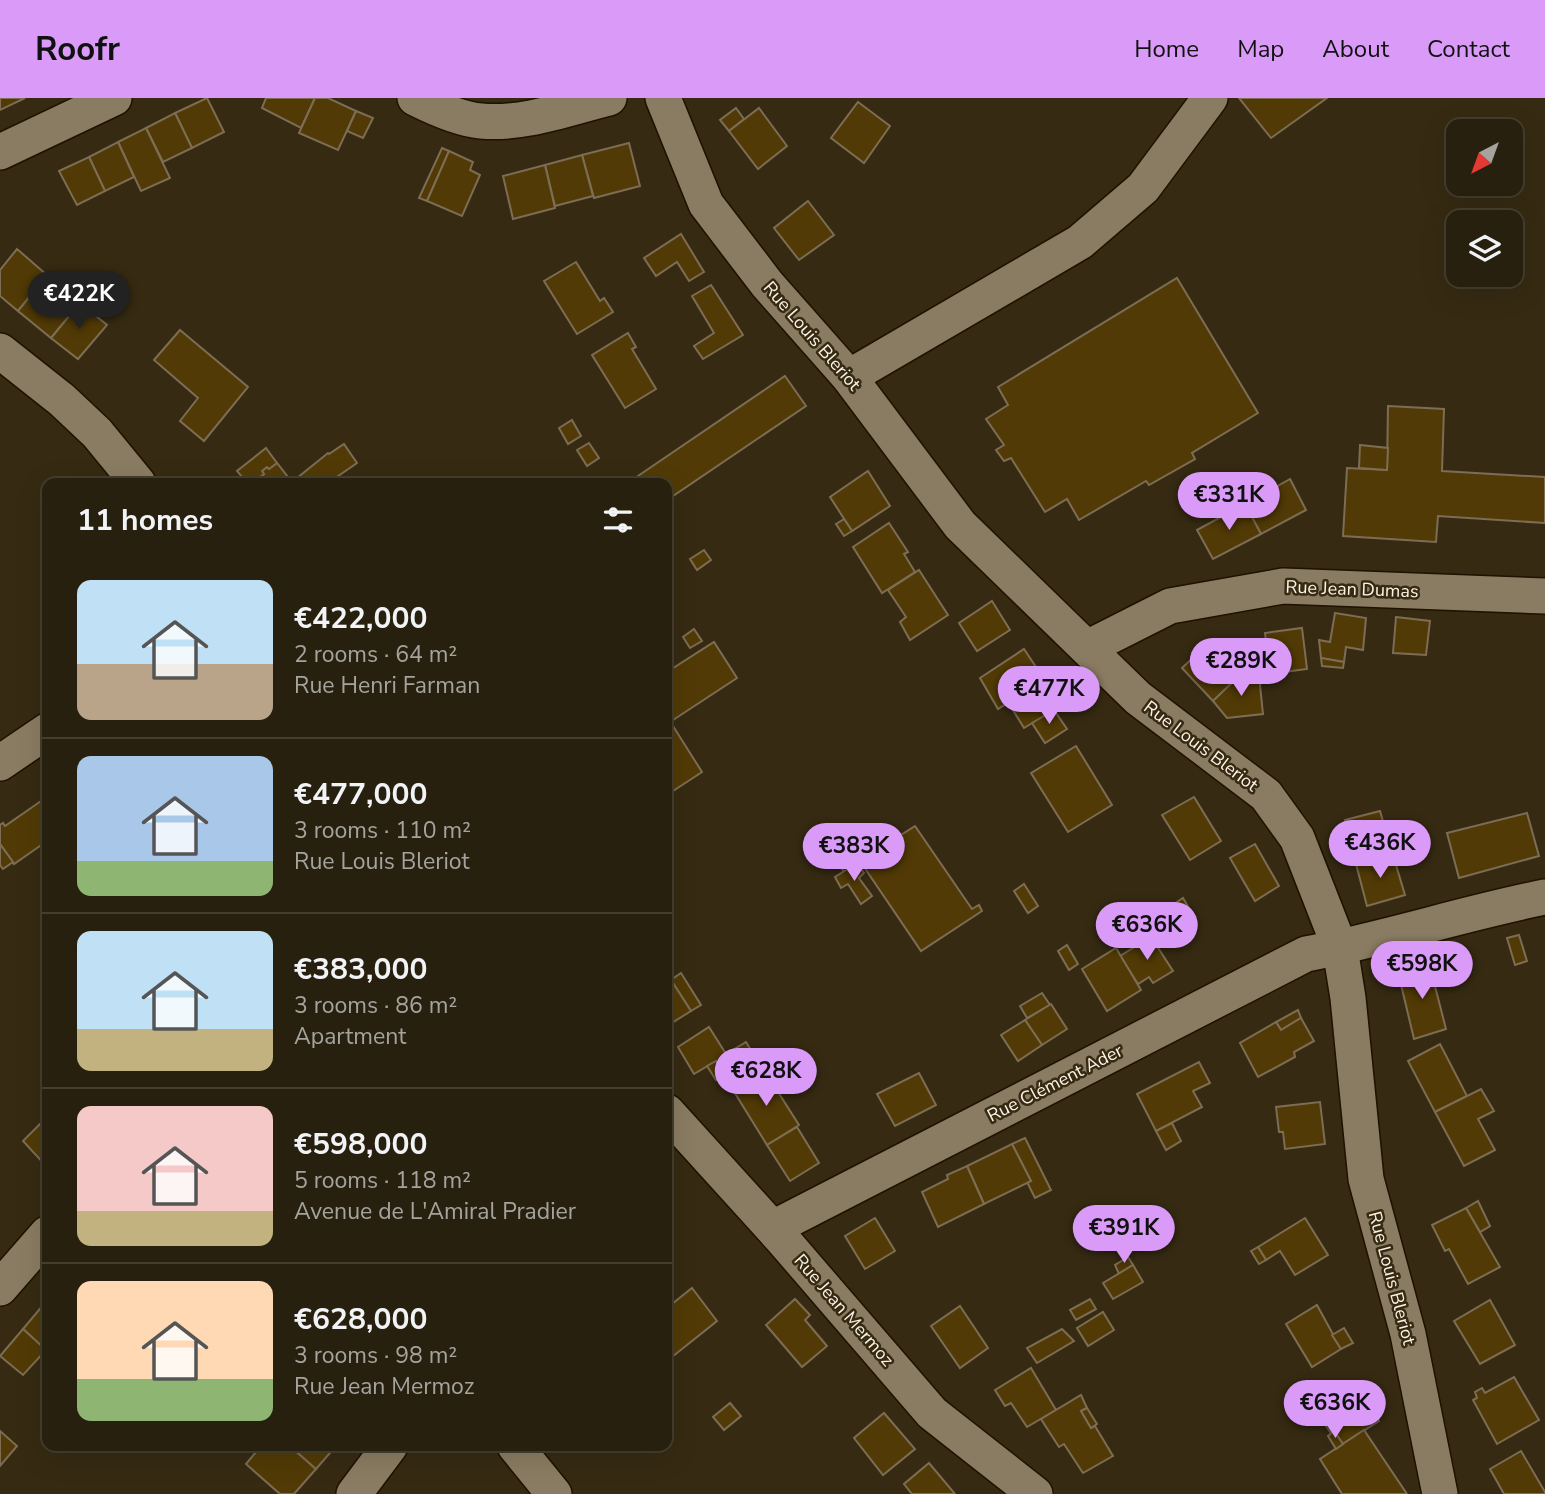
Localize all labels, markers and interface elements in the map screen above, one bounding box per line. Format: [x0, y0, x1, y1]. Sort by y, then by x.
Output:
text: Roofr [35, 27, 120, 72]
text: Home [1134, 33, 1199, 65]
text: Map [1237, 33, 1284, 65]
text: About [1322, 33, 1389, 65]
text: Contact [1427, 33, 1510, 65]
north arrow [1446, 119, 1522, 196]
map controls [1446, 119, 1523, 287]
button: layers [1446, 210, 1523, 287]
pin: €422K [30, 272, 128, 331]
street label: Rue Louis Bleriot [758, 276, 867, 396]
text: €422K [44, 278, 114, 309]
pin: €331K [1180, 472, 1278, 532]
text: €331K [1194, 479, 1264, 510]
text: 11 homes [77, 500, 213, 541]
icon: filters [599, 501, 637, 539]
street label: Rue Jean Dumas [1285, 575, 1419, 603]
text: €422,000 [294, 598, 427, 639]
icon: home [133, 608, 217, 692]
pin: €289K [1192, 638, 1290, 698]
text: 2 rooms · 64 m² [294, 639, 457, 670]
text: €289K [1206, 645, 1276, 676]
pin: €477K [1000, 666, 1098, 726]
text: Rue Henri Farman [294, 670, 480, 701]
text: €477K [1014, 673, 1084, 704]
street label: Rue Louis Bleriot [1139, 695, 1264, 797]
text: €477,000 [294, 774, 427, 815]
icon: home [133, 784, 217, 868]
text: 3 rooms · 110 m² [294, 815, 471, 846]
pin: €436K [1331, 820, 1429, 880]
pin: €383K [805, 824, 903, 883]
text: €436K [1345, 827, 1415, 858]
text: €383K [819, 830, 889, 861]
text: Rue Louis Bleriot [294, 846, 470, 877]
pin: €636K [1098, 902, 1196, 962]
text: €636K [1112, 909, 1182, 940]
pin: €598K [1373, 942, 1471, 1001]
text: €598K [1387, 948, 1457, 979]
text: €383,000 [294, 949, 427, 990]
icon: home [133, 959, 217, 1043]
text: 3 rooms · 86 m² [294, 990, 457, 1021]
text: Apartment [294, 1021, 406, 1052]
street label: Rue Clément Ader [983, 1038, 1127, 1128]
pin: €628K [717, 1048, 815, 1108]
text: €628K [731, 1055, 801, 1086]
text: €598,000 [294, 1124, 427, 1165]
icon: home [133, 1134, 217, 1218]
text: 5 rooms · 118 m² [294, 1165, 471, 1196]
text: Avenue de L'Amiral Pradier [294, 1196, 576, 1227]
pin: €391K [1075, 1206, 1173, 1265]
street label: Rue Louis Bleriot [1363, 1209, 1422, 1348]
text: €391K [1089, 1212, 1159, 1243]
street label: Rue Jean Mermoz [789, 1249, 899, 1371]
text: €628,000 [294, 1299, 427, 1340]
icon: home [133, 1309, 217, 1393]
text: 3 rooms · 98 m² [294, 1340, 457, 1371]
text: Rue Jean Mermoz [294, 1371, 474, 1402]
pin: €636K [1286, 1380, 1384, 1440]
text: €636K [1300, 1387, 1370, 1418]

